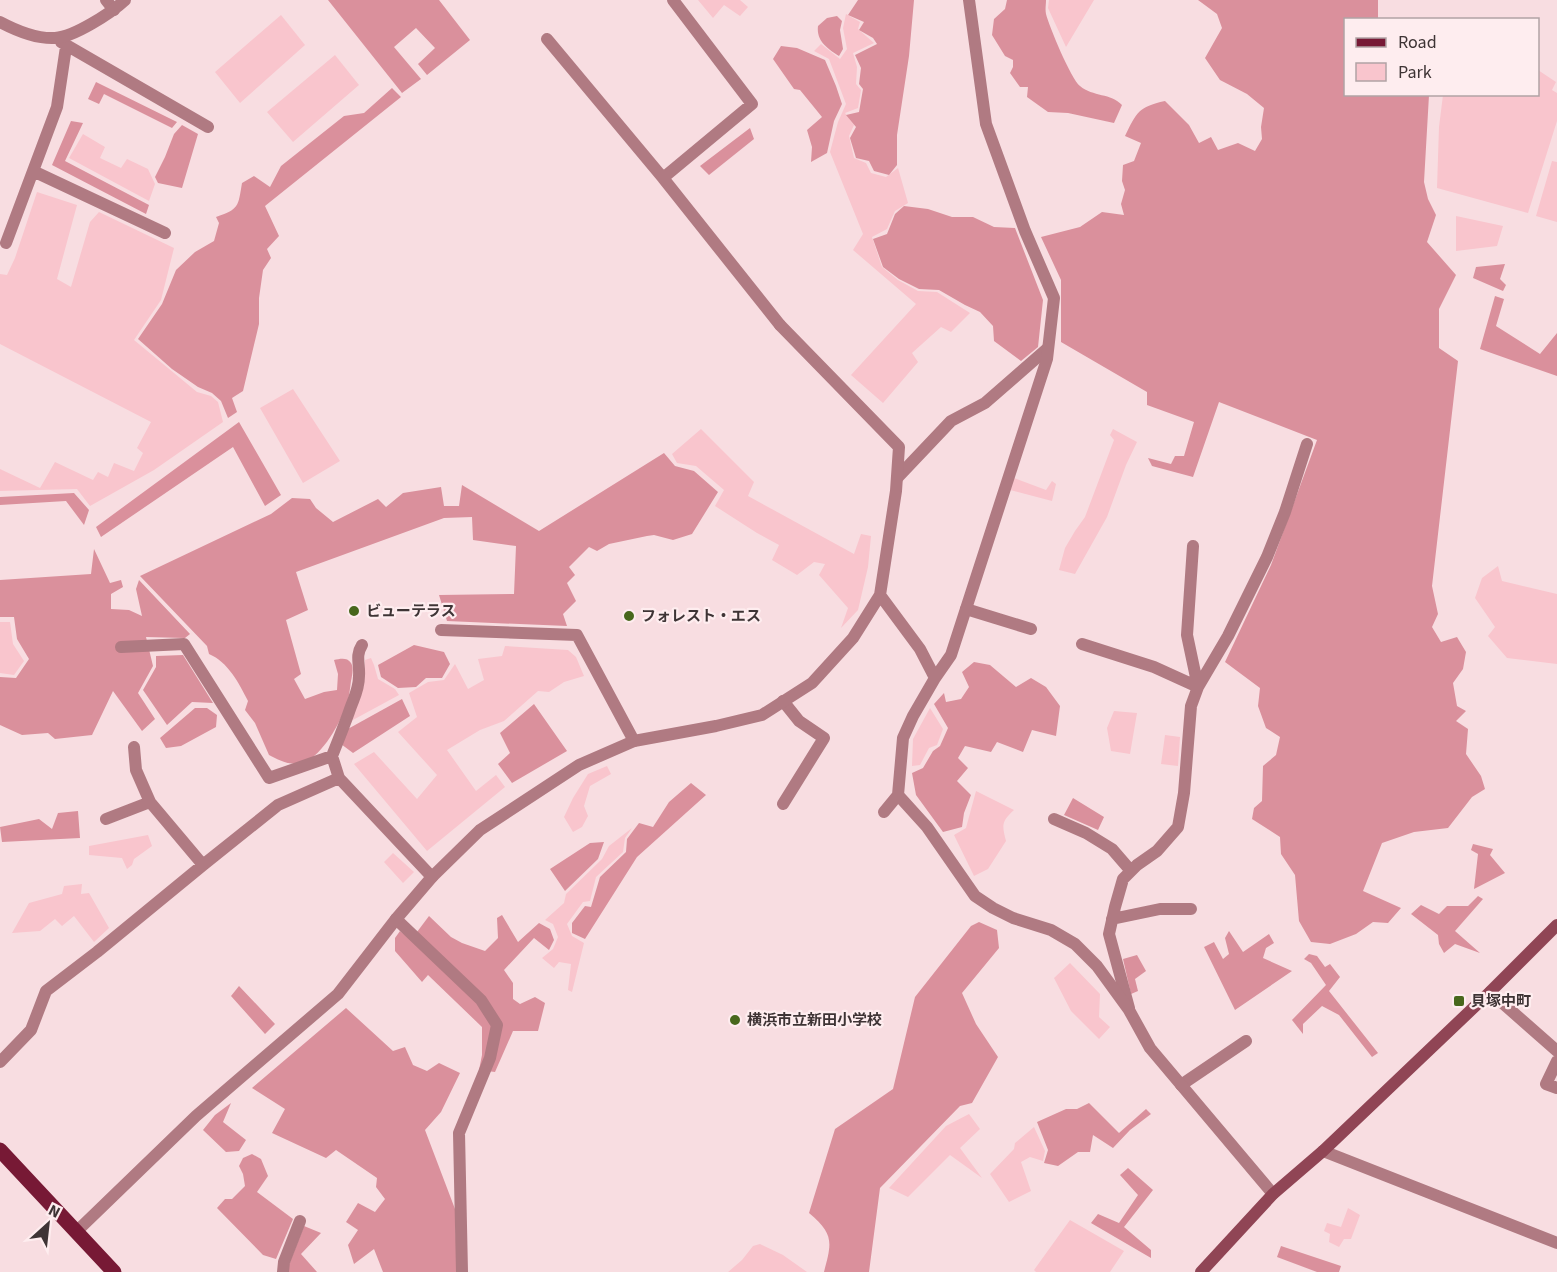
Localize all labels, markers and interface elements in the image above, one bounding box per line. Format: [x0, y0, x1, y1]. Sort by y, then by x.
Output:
legend [1344, 18, 1539, 96]
text: Road [1398, 30, 1437, 55]
text: Park [1398, 60, 1432, 85]
place label: ビューテラス [366, 601, 456, 622]
marker: ビューテラス [347, 604, 361, 618]
place label: フォレスト・エス [641, 606, 761, 627]
marker: フォレスト・エス [622, 609, 636, 623]
place label: 貝塚中町 [1471, 991, 1531, 1012]
marker: 貝塚中町 [1452, 994, 1466, 1008]
place label: 横浜市立新田小学校 [747, 1010, 882, 1031]
marker: 横浜市立新田小学校 [728, 1013, 742, 1027]
north arrow [18, 1194, 78, 1254]
text: N [45, 1199, 64, 1224]

